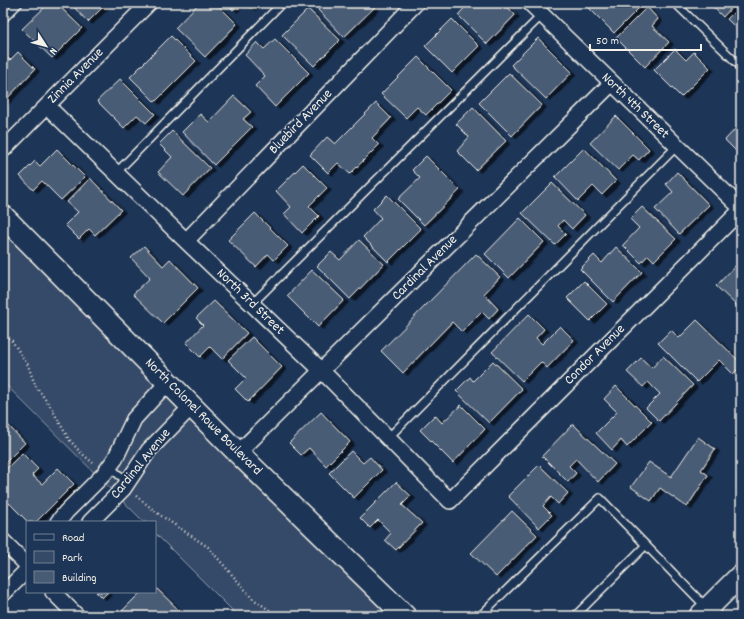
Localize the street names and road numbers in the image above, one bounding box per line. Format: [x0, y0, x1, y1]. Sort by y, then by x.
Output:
street label: Zinnia Avenue [43, 43, 109, 109]
street label: North 4th Street [596, 68, 674, 144]
street label: Bluebird Avenue [265, 85, 337, 159]
street label: Cardinal Avenue [388, 231, 462, 305]
street label: North 3rd Street [211, 264, 289, 340]
street label: Condor Avenue [560, 320, 630, 390]
street label: North Colonel Rowe Boulevard [140, 354, 266, 480]
street label: Cardinal Avenue [106, 424, 176, 504]

